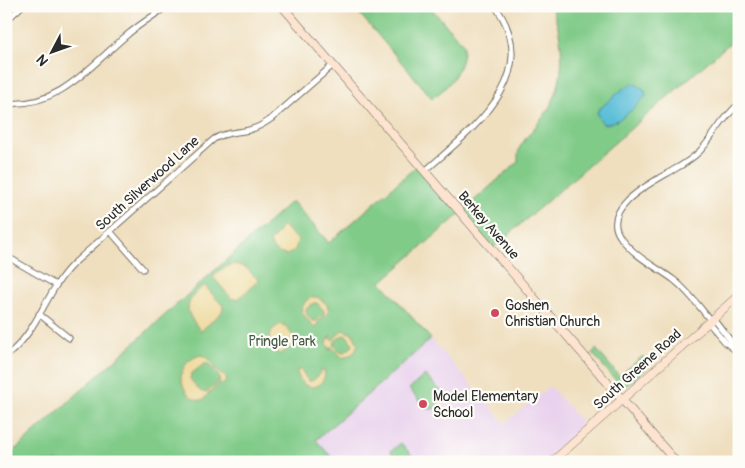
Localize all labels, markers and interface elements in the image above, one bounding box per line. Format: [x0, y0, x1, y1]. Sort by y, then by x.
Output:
north arrow [28, 28, 78, 78]
text: N [33, 51, 52, 69]
street label: South Silverwood Lane [92, 132, 203, 234]
street label: Berkey Avenue [454, 188, 523, 263]
place label: Goshen Christian Church [505, 297, 600, 330]
marker: Goshen Christian Church [489, 307, 501, 319]
street label: South Greene Road [590, 325, 685, 413]
park label: Pringle Park [248, 333, 316, 350]
place label: Model Elementary School [433, 388, 538, 421]
marker: Model Elementary School [417, 398, 429, 410]

